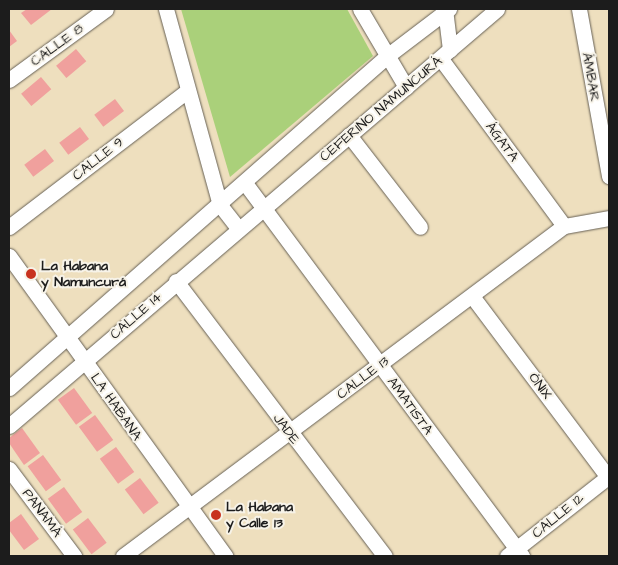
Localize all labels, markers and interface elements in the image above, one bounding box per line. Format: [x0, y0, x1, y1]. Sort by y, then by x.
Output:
street label: CALLE 8 [27, 20, 87, 70]
street label: ÁMBAR [578, 51, 604, 103]
street label: CEFERINO NAMUNCURÁ [316, 53, 446, 165]
street label: ÁGATA [482, 119, 522, 165]
street label: CALLE 9 [69, 134, 127, 184]
place label: La Habana y Namuncurá [41, 258, 126, 290]
marker: La Habana y Namuncurá [25, 268, 37, 280]
street label: CALLE 14 [107, 289, 165, 343]
street label: CALLE 13 [334, 353, 392, 403]
street label: ÓNIX [525, 369, 555, 403]
street label: LA HABANA [87, 370, 145, 444]
street label: AMATISTA [383, 374, 437, 438]
street label: JADE [269, 410, 303, 448]
street label: PANAMÁ [18, 486, 66, 540]
street label: CALLE 12 [529, 490, 587, 542]
place label: La Habana y Calle 13 [226, 499, 293, 532]
marker: La Habana y Calle 13 [210, 509, 222, 521]

